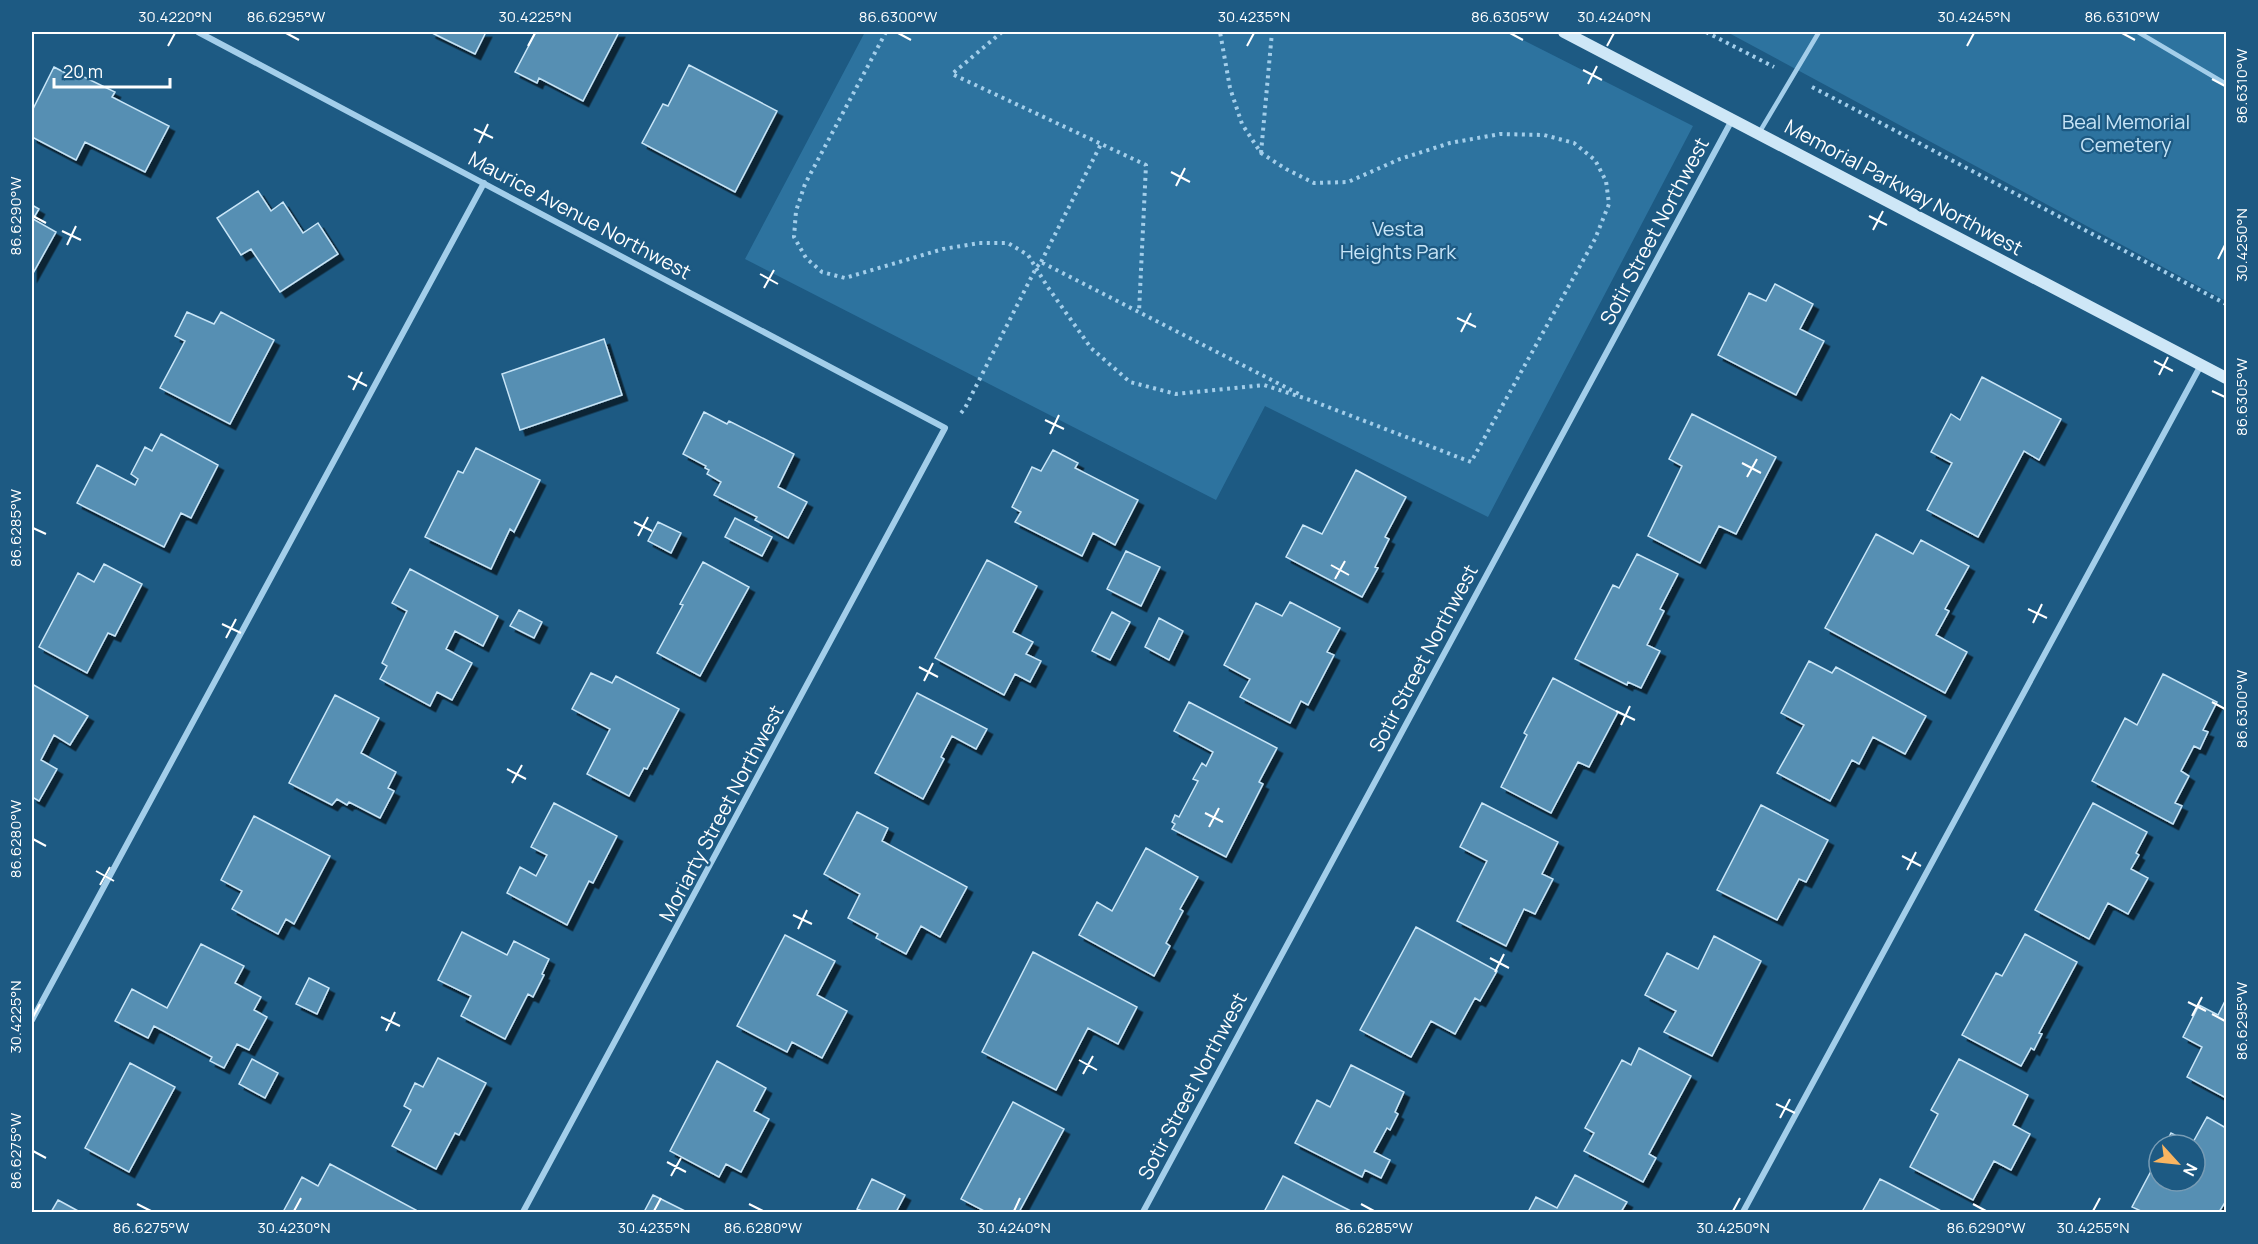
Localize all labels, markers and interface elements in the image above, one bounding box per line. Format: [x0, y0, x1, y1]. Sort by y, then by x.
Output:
text: 30.4220°N [138, 6, 212, 27]
text: 86.6295°W [247, 6, 325, 27]
text: 30.4225°N [499, 6, 571, 27]
text: 86.6300°W [859, 6, 937, 27]
text: 30.4235°N [1218, 6, 1290, 27]
text: 86.6305°W [1471, 6, 1549, 27]
text: 30.4240°N [1577, 6, 1651, 27]
text: 30.4245°N [1938, 6, 2010, 27]
text: 86.6310°W [2084, 6, 2160, 27]
text: 86.6310°W [2231, 48, 2252, 124]
scale bar [54, 51, 170, 89]
text: 20 m [63, 59, 103, 83]
park label: Beal Memorial Cemetery [2062, 108, 2190, 158]
street label: Memorial Parkway Northwest [1780, 113, 2028, 261]
street label: Sotir Street Northwest [1593, 133, 1715, 329]
street label: Maurice Avenue Northwest [464, 145, 696, 285]
text: 86.6290°W [5, 177, 26, 255]
text: 30.4250°N [2231, 208, 2252, 282]
park label: Vesta Heights Park [1340, 215, 1457, 265]
text: 86.6305°W [2231, 358, 2252, 436]
text: 86.6285°W [5, 489, 26, 567]
street label: Sotir Street Northwest [1362, 560, 1484, 756]
text: 86.6300°W [2231, 670, 2252, 748]
street label: Moriarty Street Northwest [652, 700, 790, 926]
text: 86.6280°W [5, 800, 26, 878]
text: 30.4225°N [5, 981, 26, 1053]
text: 86.6295°W [2231, 982, 2252, 1060]
street label: Sotir Street Northwest [1131, 988, 1253, 1184]
text: 86.6275°W [5, 1113, 26, 1189]
north arrow [2147, 1133, 2207, 1193]
text: N [2178, 1160, 2203, 1180]
text: 86.6275°W [113, 1217, 189, 1238]
text: 30.4230°N [257, 1217, 331, 1238]
text: 30.4235°N [618, 1217, 690, 1238]
text: 86.6280°W [724, 1217, 802, 1238]
text: 30.4240°N [977, 1217, 1051, 1238]
text: 86.6285°W [1335, 1217, 1413, 1238]
text: 30.4250°N [1696, 1217, 1770, 1238]
text: 86.6290°W [1947, 1217, 2025, 1238]
text: 30.4255°N [2057, 1217, 2129, 1238]

